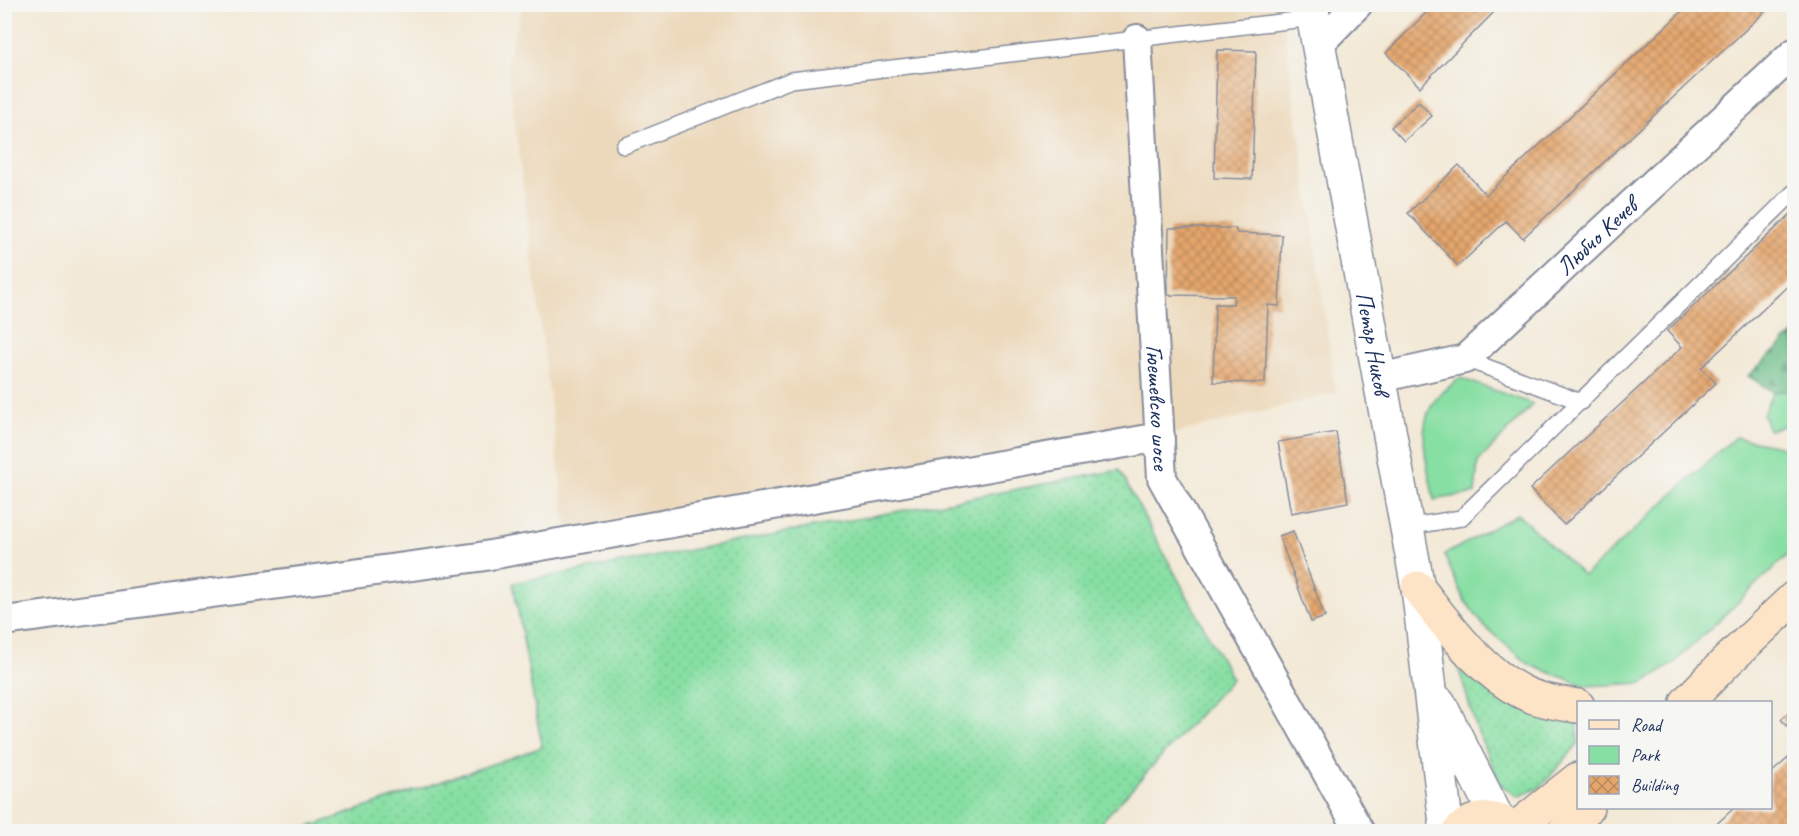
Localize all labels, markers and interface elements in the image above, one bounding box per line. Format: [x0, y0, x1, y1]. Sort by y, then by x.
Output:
street label: Любчо Кечев [1550, 187, 1648, 282]
street label: Петър Ников [1349, 289, 1398, 402]
street label: Гюешевско шосе [1139, 344, 1177, 473]
legend [1577, 701, 1772, 809]
text: Road [1631, 714, 1664, 736]
text: Park [1631, 744, 1661, 766]
text: Building [1631, 774, 1680, 796]

